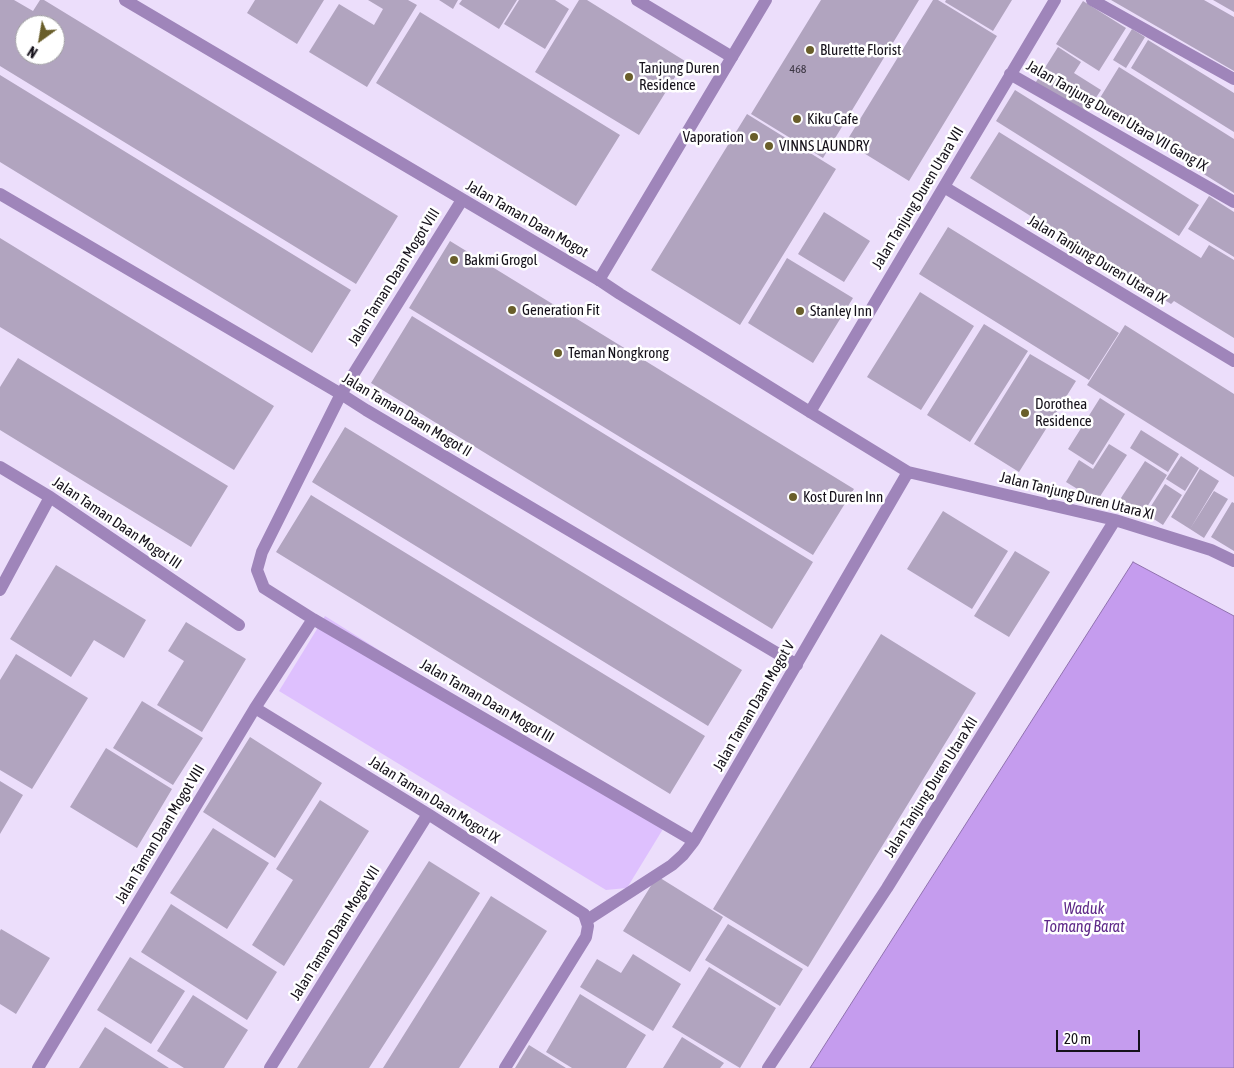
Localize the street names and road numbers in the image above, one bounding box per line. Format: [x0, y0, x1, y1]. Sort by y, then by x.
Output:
street label: Jalan Tanjung Duren Utara VII Gang IX [1023, 57, 1211, 175]
street label: Jalan Tanjung Duren Utara VII [868, 124, 968, 272]
street label: Jalan Taman Daan Mogot [463, 177, 591, 261]
street label: Jalan Taman Daan Mogot VIII [344, 205, 444, 349]
street label: Jalan Tanjung Duren Utara IX [1024, 211, 1170, 309]
street label: Jalan Taman Daan Mogot II [339, 369, 475, 461]
street label: Jalan Tanjung Duren Utara XI [998, 468, 1156, 524]
street label: Jalan Taman Daan Mogot III [49, 473, 185, 573]
street label: Jalan Taman Daan Mogot V [709, 638, 799, 774]
street label: Jalan Taman Daan Mogot III [417, 655, 557, 747]
street label: Jalan Tanjung Duren Utara XII [880, 713, 982, 861]
street label: Jalan Taman Daan Mogot IX [365, 752, 503, 848]
street label: Jalan Taman Daan Mogot VIII [111, 761, 209, 907]
street label: Jalan Taman Daan Mogot VII [286, 862, 384, 1004]

